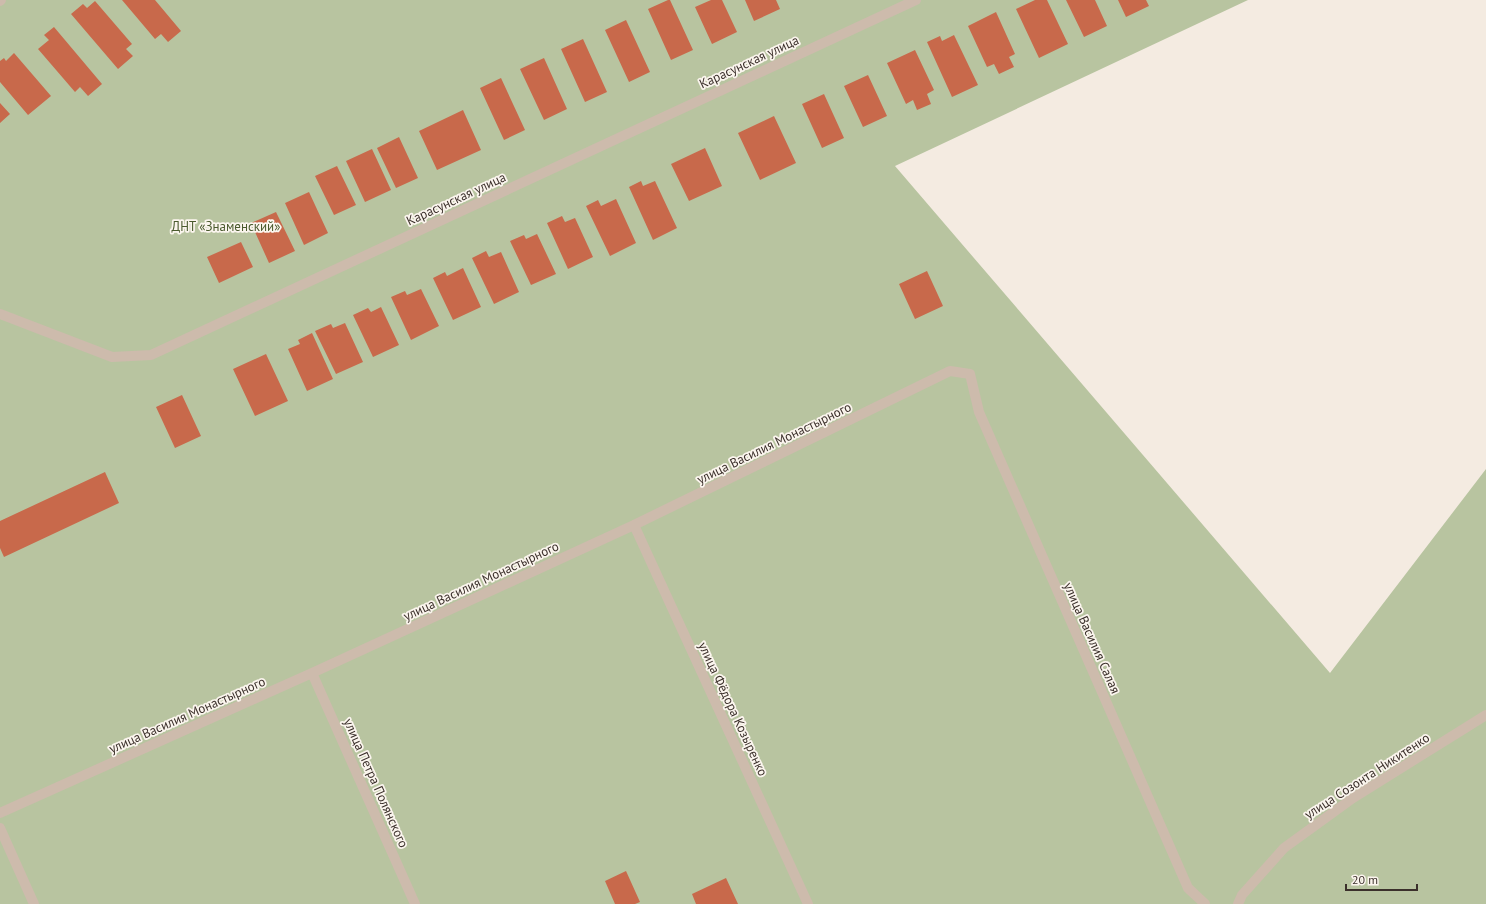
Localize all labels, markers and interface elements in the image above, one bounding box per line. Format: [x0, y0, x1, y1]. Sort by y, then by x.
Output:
street label: Карасунская улица [697, 32, 801, 92]
street label: Карасунская улица [404, 169, 508, 229]
park label: ДНТ «Знаменский» [172, 218, 280, 235]
street label: улица Василия Монастырного [694, 398, 854, 488]
street label: улица Василия Монастырного [401, 537, 561, 625]
street label: улица Василия Салая [1060, 580, 1124, 696]
street label: улица Фёдора Козыренко [694, 639, 772, 779]
street label: улица Василия Монастырного [106, 673, 268, 757]
street label: улица Петра Полянского [340, 716, 412, 850]
street label: улица Созонта Никитенко [1301, 729, 1433, 823]
scale bar [1346, 866, 1417, 892]
text: 20 m [1352, 872, 1378, 887]

